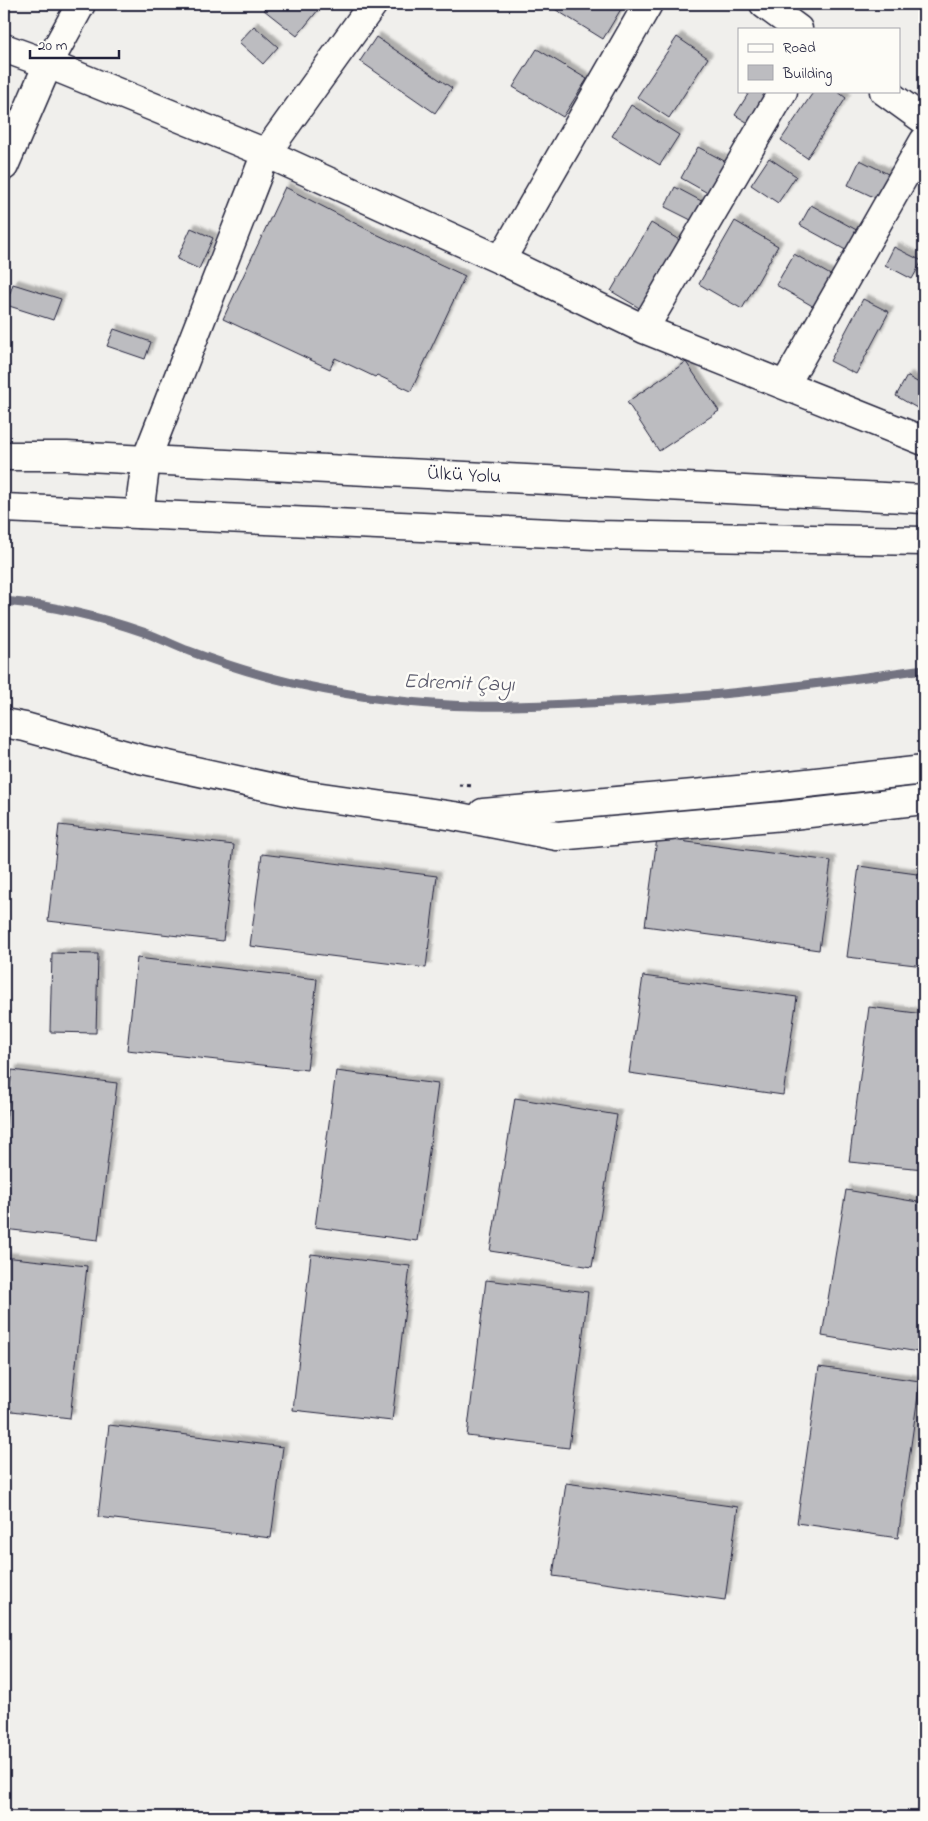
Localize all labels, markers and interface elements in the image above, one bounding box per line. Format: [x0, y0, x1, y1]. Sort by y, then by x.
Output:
scale bar [30, 28, 119, 60]
legend [738, 28, 900, 92]
text: 20 m [38, 35, 68, 57]
text: Road [783, 37, 816, 59]
text: Building [782, 63, 832, 86]
street label: Ülkü Yolu [426, 460, 502, 492]
water label: Edremit Çayı [403, 667, 516, 701]

